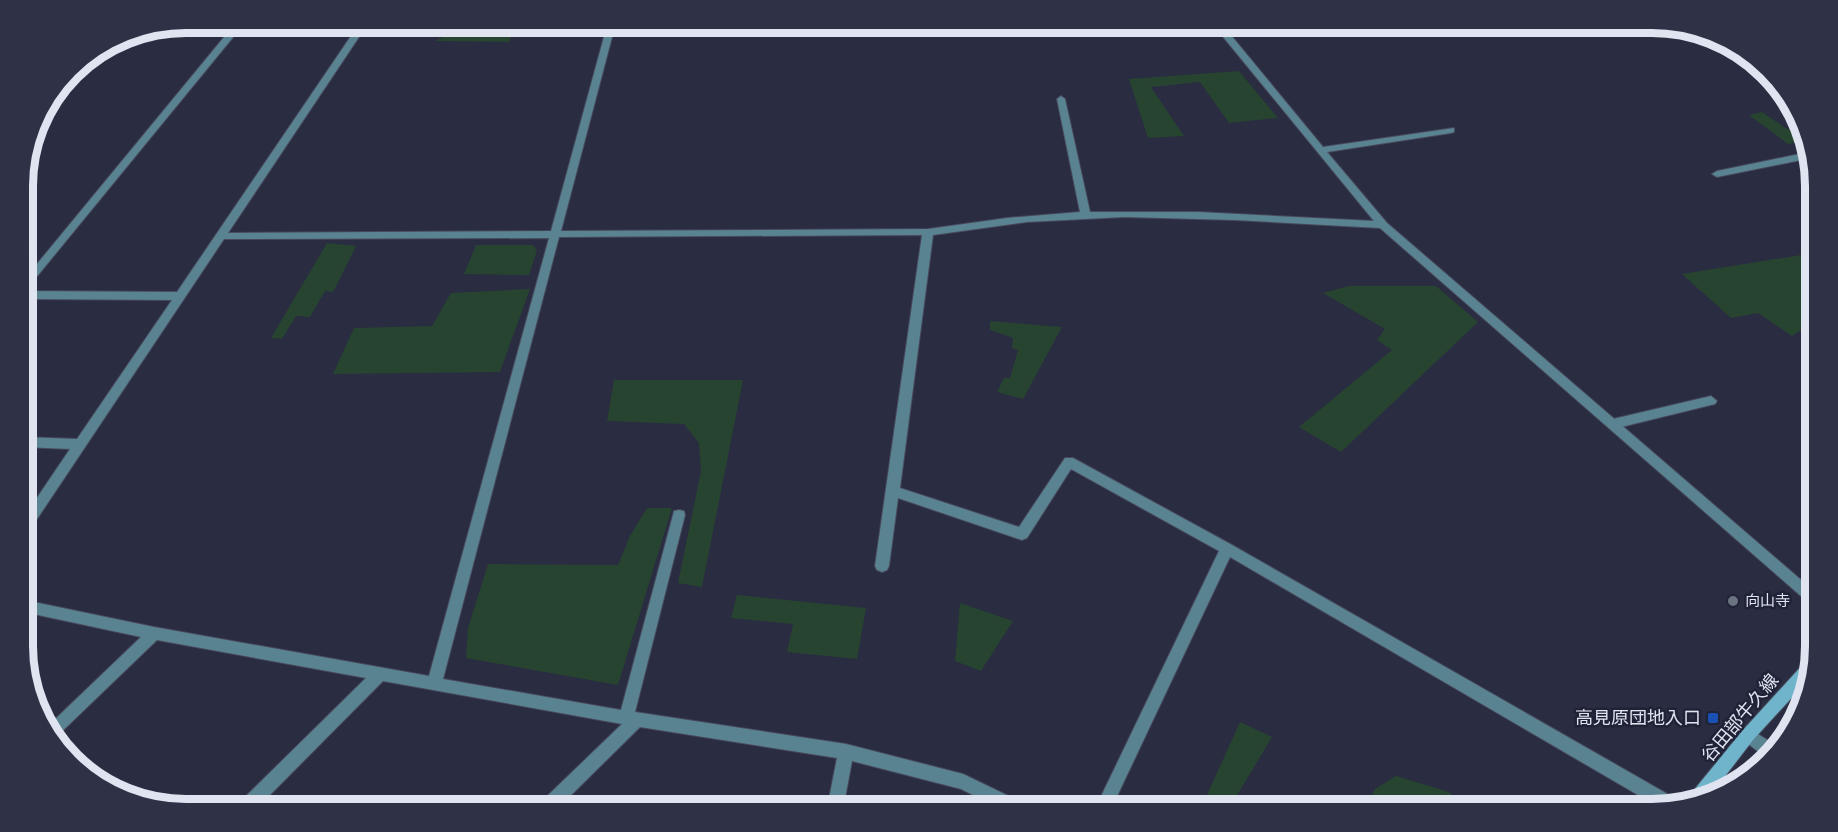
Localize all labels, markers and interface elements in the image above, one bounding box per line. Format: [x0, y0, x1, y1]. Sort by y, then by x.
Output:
place label: 向山寺 [1745, 592, 1790, 610]
marker: 向山寺 [1726, 594, 1740, 608]
street label: 谷田部牛久線 [1697, 670, 1782, 766]
place label: 高見原団地入口 [1575, 707, 1701, 728]
marker: 高見原団地入口 [1706, 711, 1720, 725]

